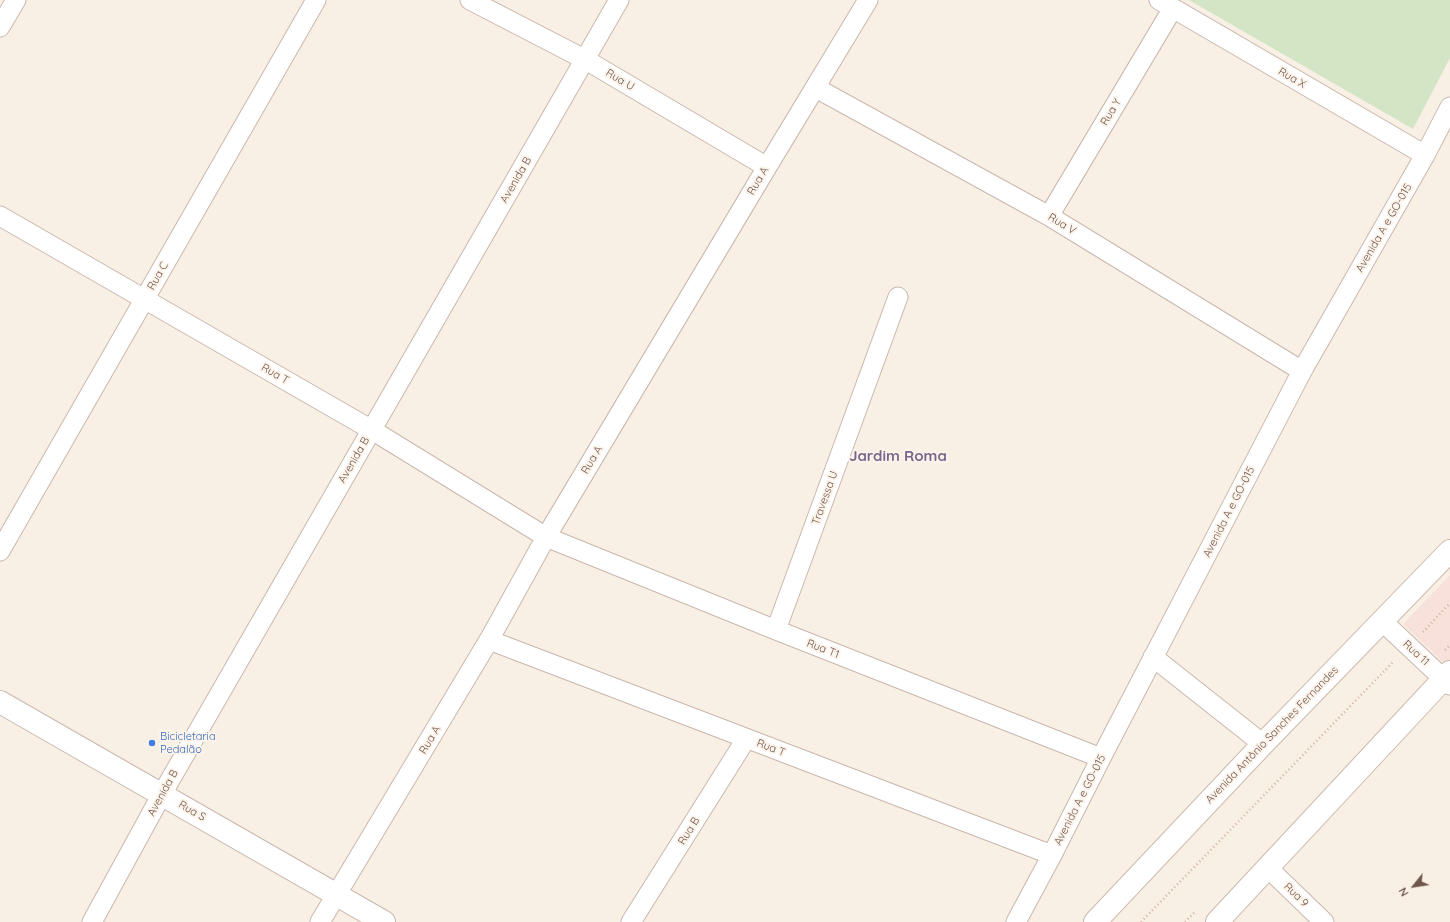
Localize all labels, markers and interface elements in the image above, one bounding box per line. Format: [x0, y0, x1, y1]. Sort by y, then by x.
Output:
street label: Rua X [1276, 65, 1308, 91]
street label: Rua U [603, 66, 637, 94]
street label: Rua Y [1098, 96, 1124, 128]
street label: Avenida B [498, 155, 534, 205]
street label: Rua A [745, 165, 771, 197]
street label: Avenida A e GO-015 [1353, 181, 1415, 275]
street label: Rua V [1046, 210, 1078, 238]
street label: Rua C [145, 260, 171, 292]
street label: Rua T [259, 361, 291, 387]
street label: Avenida B [336, 435, 372, 485]
street label: Rua A [579, 444, 605, 476]
district label: Jardim Roma [849, 447, 947, 465]
street label: Avenida A e GO-015 [1200, 464, 1258, 560]
street label: Travessa U [809, 469, 841, 527]
street label: Rua T1 [805, 637, 841, 661]
street label: Rua 11 [1400, 637, 1432, 669]
street label: Avenida Antônio Sanches Fernandes [1203, 664, 1341, 806]
street label: Rua A [417, 724, 443, 756]
place label: Bicicletaria Pedalão [160, 730, 216, 756]
street label: Rua T [755, 736, 787, 760]
marker: Bicicletaria Pedalão [147, 738, 157, 748]
street label: Avenida A e GO-015 [1051, 752, 1109, 848]
street label: Avenida B [145, 767, 181, 819]
street label: Rua S [176, 798, 208, 824]
street label: Rua B [675, 815, 703, 847]
north arrow [1394, 866, 1434, 906]
street label: Rua 9 [1281, 880, 1311, 910]
text: N [1396, 885, 1412, 899]

